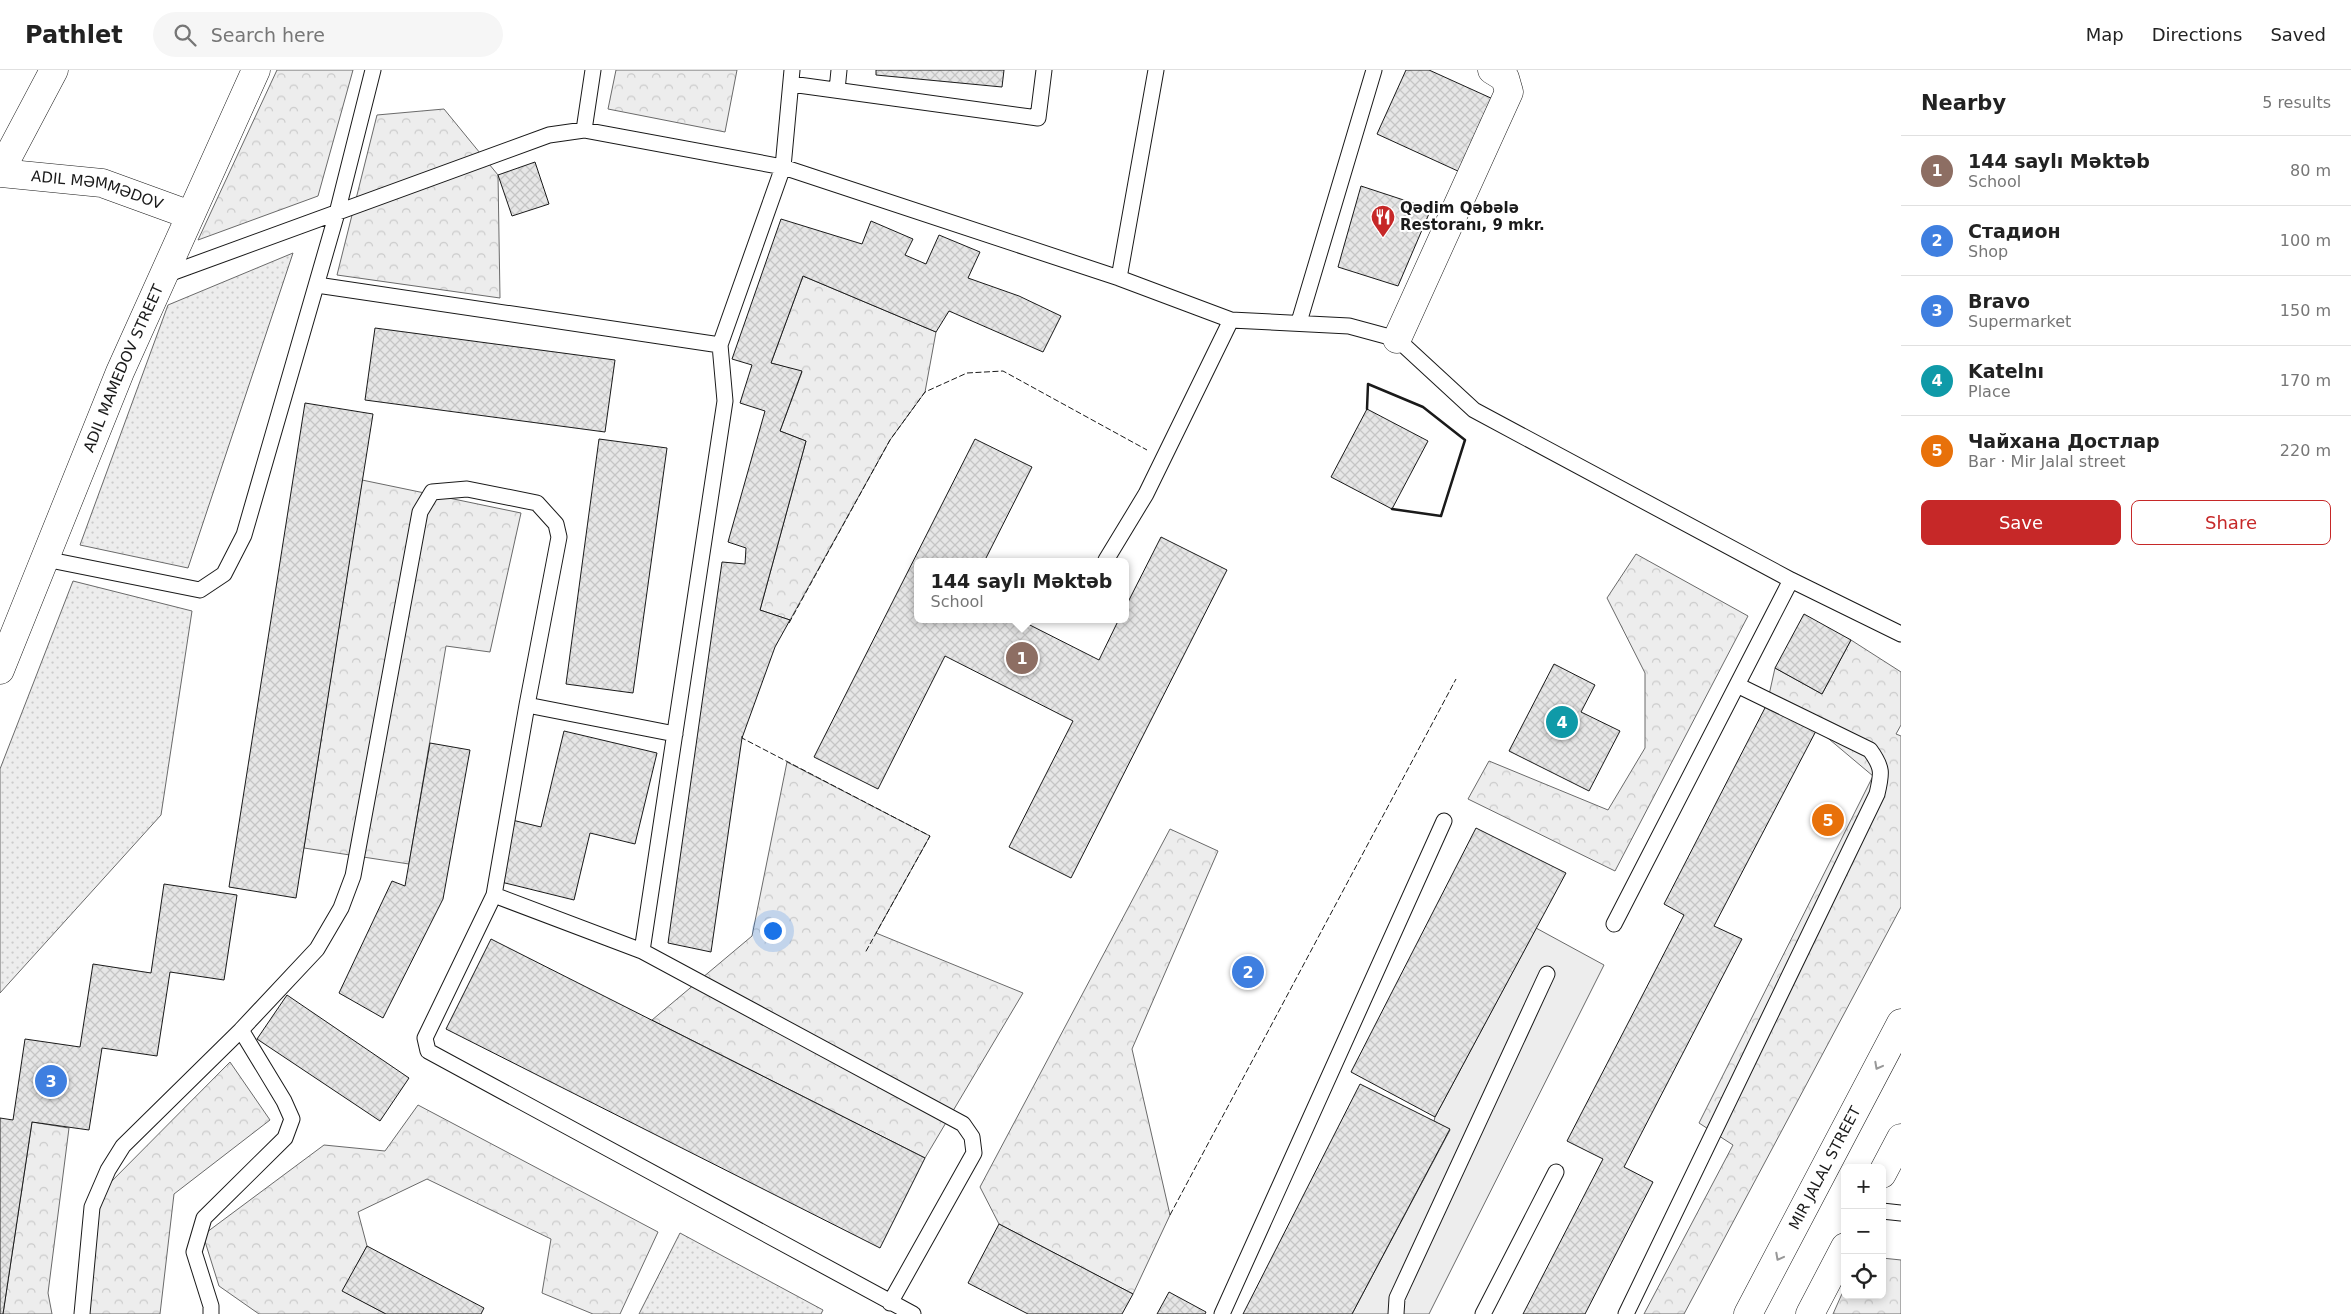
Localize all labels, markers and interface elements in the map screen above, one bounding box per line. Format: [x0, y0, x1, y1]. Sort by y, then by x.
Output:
search box [153, 12, 503, 57]
text: Pathlet [25, 21, 123, 49]
icon: search [171, 21, 199, 49]
text: Search here [211, 24, 325, 46]
text: Map [2086, 24, 2124, 45]
text: Directions [2152, 24, 2242, 45]
text: Saved [2270, 24, 2326, 45]
text: Nearby [1921, 91, 2006, 115]
text: 5 results [2262, 93, 2331, 112]
text: 144 saylı Məktəb [1968, 150, 2150, 172]
text: 1 [1931, 161, 1943, 180]
text: 80 m [2290, 161, 2331, 180]
street label: ADIL MƏMMƏDOV [30, 167, 166, 214]
text: School [1968, 172, 2021, 191]
place label: Qədim Qəbələ Restoranı, 9 mkr. [1400, 199, 1545, 234]
restaurant icon: Qədim Qəbələ Restoranı, 9 mkr. [1370, 204, 1396, 238]
text: Стадион [1968, 220, 2061, 242]
text: 2 [1931, 231, 1943, 250]
text: 100 m [2280, 231, 2331, 250]
text: Shop [1968, 242, 2008, 261]
street label: ADIL MAMEDOV STREET [80, 281, 168, 455]
text: Bravo [1968, 290, 2030, 312]
text: 3 [1931, 301, 1943, 320]
text: 150 m [2280, 301, 2331, 320]
text: Supermarket [1968, 312, 2071, 331]
text: Katelnı [1968, 360, 2044, 382]
text: 4 [1931, 371, 1943, 390]
text: 170 m [2280, 371, 2331, 390]
text: Place [1968, 382, 2011, 401]
text: Чайхана Достлар [1968, 430, 2160, 452]
text: 5 [1931, 441, 1943, 460]
text: 220 m [2280, 441, 2331, 460]
text: Bar · Mir Jalal street [1968, 452, 2126, 471]
button: Save [1921, 500, 2121, 545]
button: Share [2131, 500, 2331, 545]
popup [914, 558, 1129, 623]
text: 144 saylı Məktəb [931, 570, 1112, 592]
text: School [931, 592, 984, 611]
pin: 1 [1006, 639, 1038, 677]
pin: 4 [1546, 703, 1578, 741]
pin: 5 [1812, 801, 1844, 839]
your location [760, 918, 786, 944]
pin: 2 [1232, 953, 1264, 991]
one-way arrow [1874, 1061, 1884, 1070]
pin: 3 [35, 1062, 67, 1100]
street label: MIR JALAL STREET [1785, 1103, 1865, 1233]
map controls [1841, 1164, 1886, 1299]
button: + [1841, 1164, 1886, 1209]
button: − [1841, 1209, 1886, 1254]
one-way arrow [1775, 1251, 1785, 1260]
button: locate [1841, 1254, 1886, 1299]

